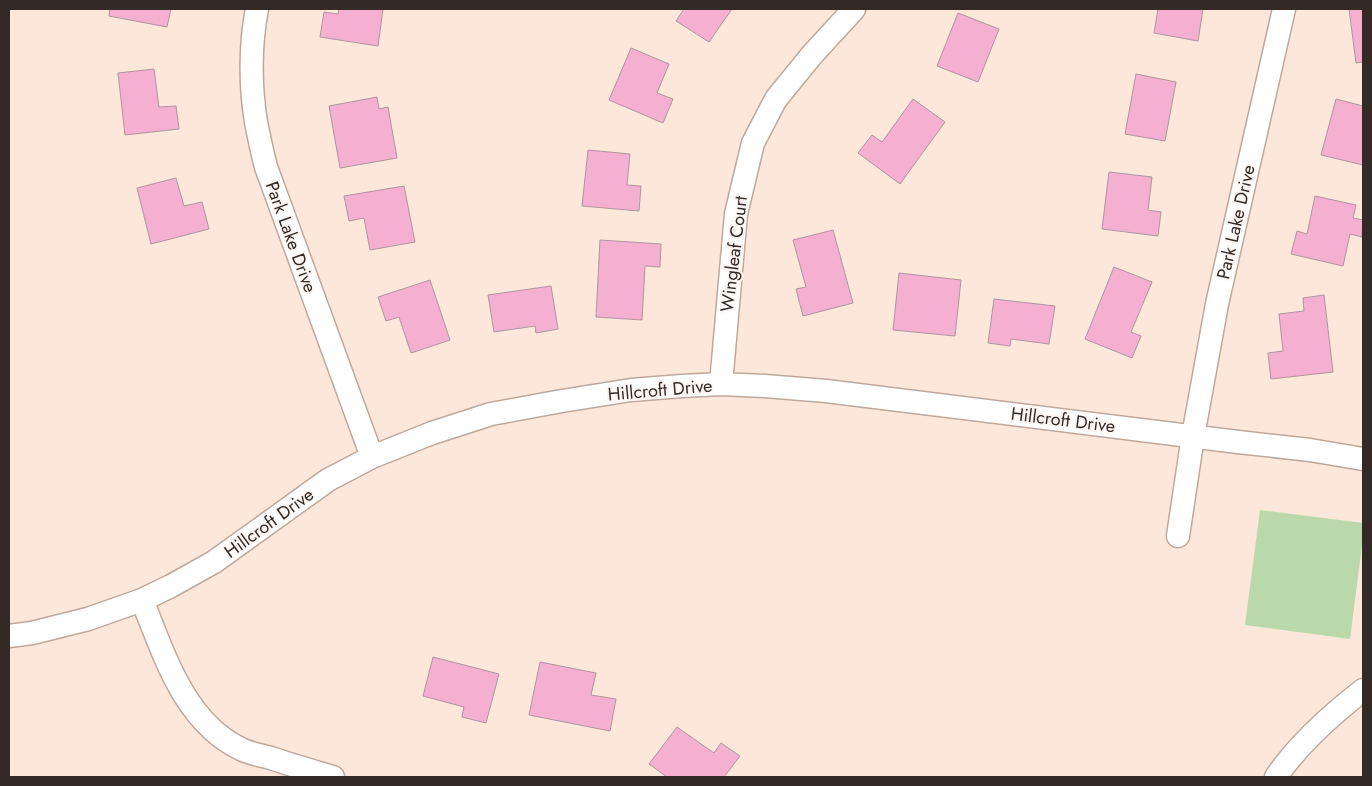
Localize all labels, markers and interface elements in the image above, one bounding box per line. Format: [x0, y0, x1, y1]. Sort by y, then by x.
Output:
street label: Park Lake Drive [1210, 162, 1262, 282]
street label: Park Lake Drive [259, 178, 323, 296]
street label: Wingleaf Court [714, 194, 754, 314]
street label: Hillcroft Drive [607, 372, 713, 408]
street label: Hillcroft Drive [1009, 401, 1117, 439]
street label: Hillcroft Drive [219, 482, 319, 564]

